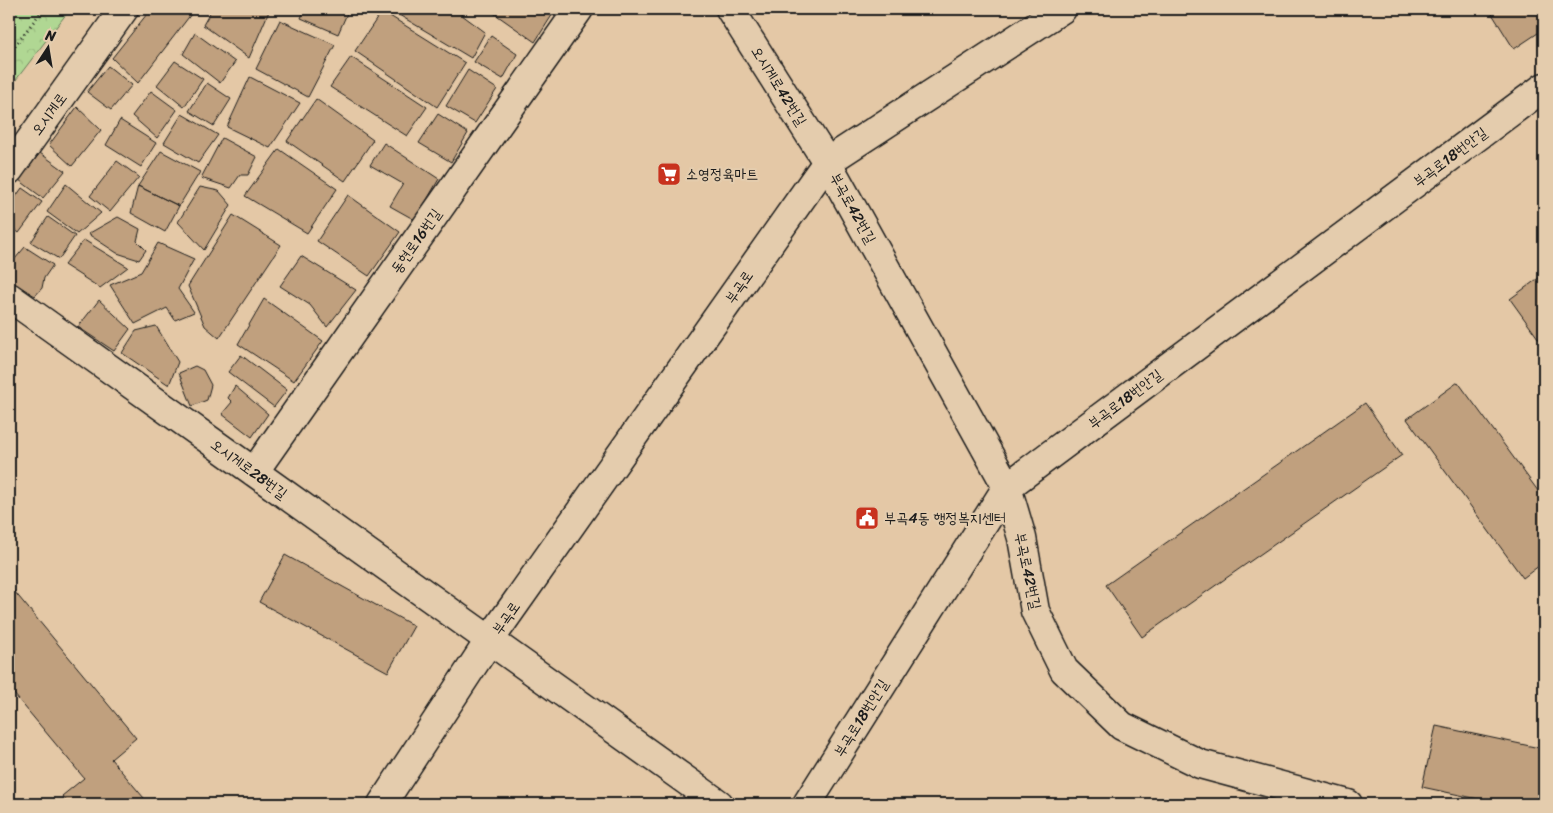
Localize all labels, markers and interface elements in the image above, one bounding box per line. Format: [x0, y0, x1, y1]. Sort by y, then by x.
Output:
north arrow [22, 22, 72, 72]
text: N [42, 22, 58, 49]
street label: 오시게로42번길 [744, 41, 814, 131]
street label: 오시게로 [24, 87, 74, 141]
street label: 부곡로18번안길 [1407, 120, 1493, 194]
supermarket icon: 소영정육마트 [656, 161, 682, 187]
place label: 소영정육마트 [686, 161, 758, 187]
street label: 부곡로42번길 [823, 167, 883, 249]
street label: 동현로16번길 [384, 203, 448, 279]
street label: 부곡로 [718, 265, 760, 309]
street label: 부곡로18번안길 [1082, 362, 1168, 436]
street label: 오시게로28번길 [205, 432, 293, 506]
public building icon: 부곡4동 행정복지센터 [854, 505, 880, 531]
place label: 부곡4동 행정복지센터 [884, 505, 1006, 531]
street label: 부곡로42번길 [1007, 530, 1049, 612]
street label: 부곡로 [485, 596, 527, 640]
street label: 부곡로18번안길 [827, 674, 895, 762]

